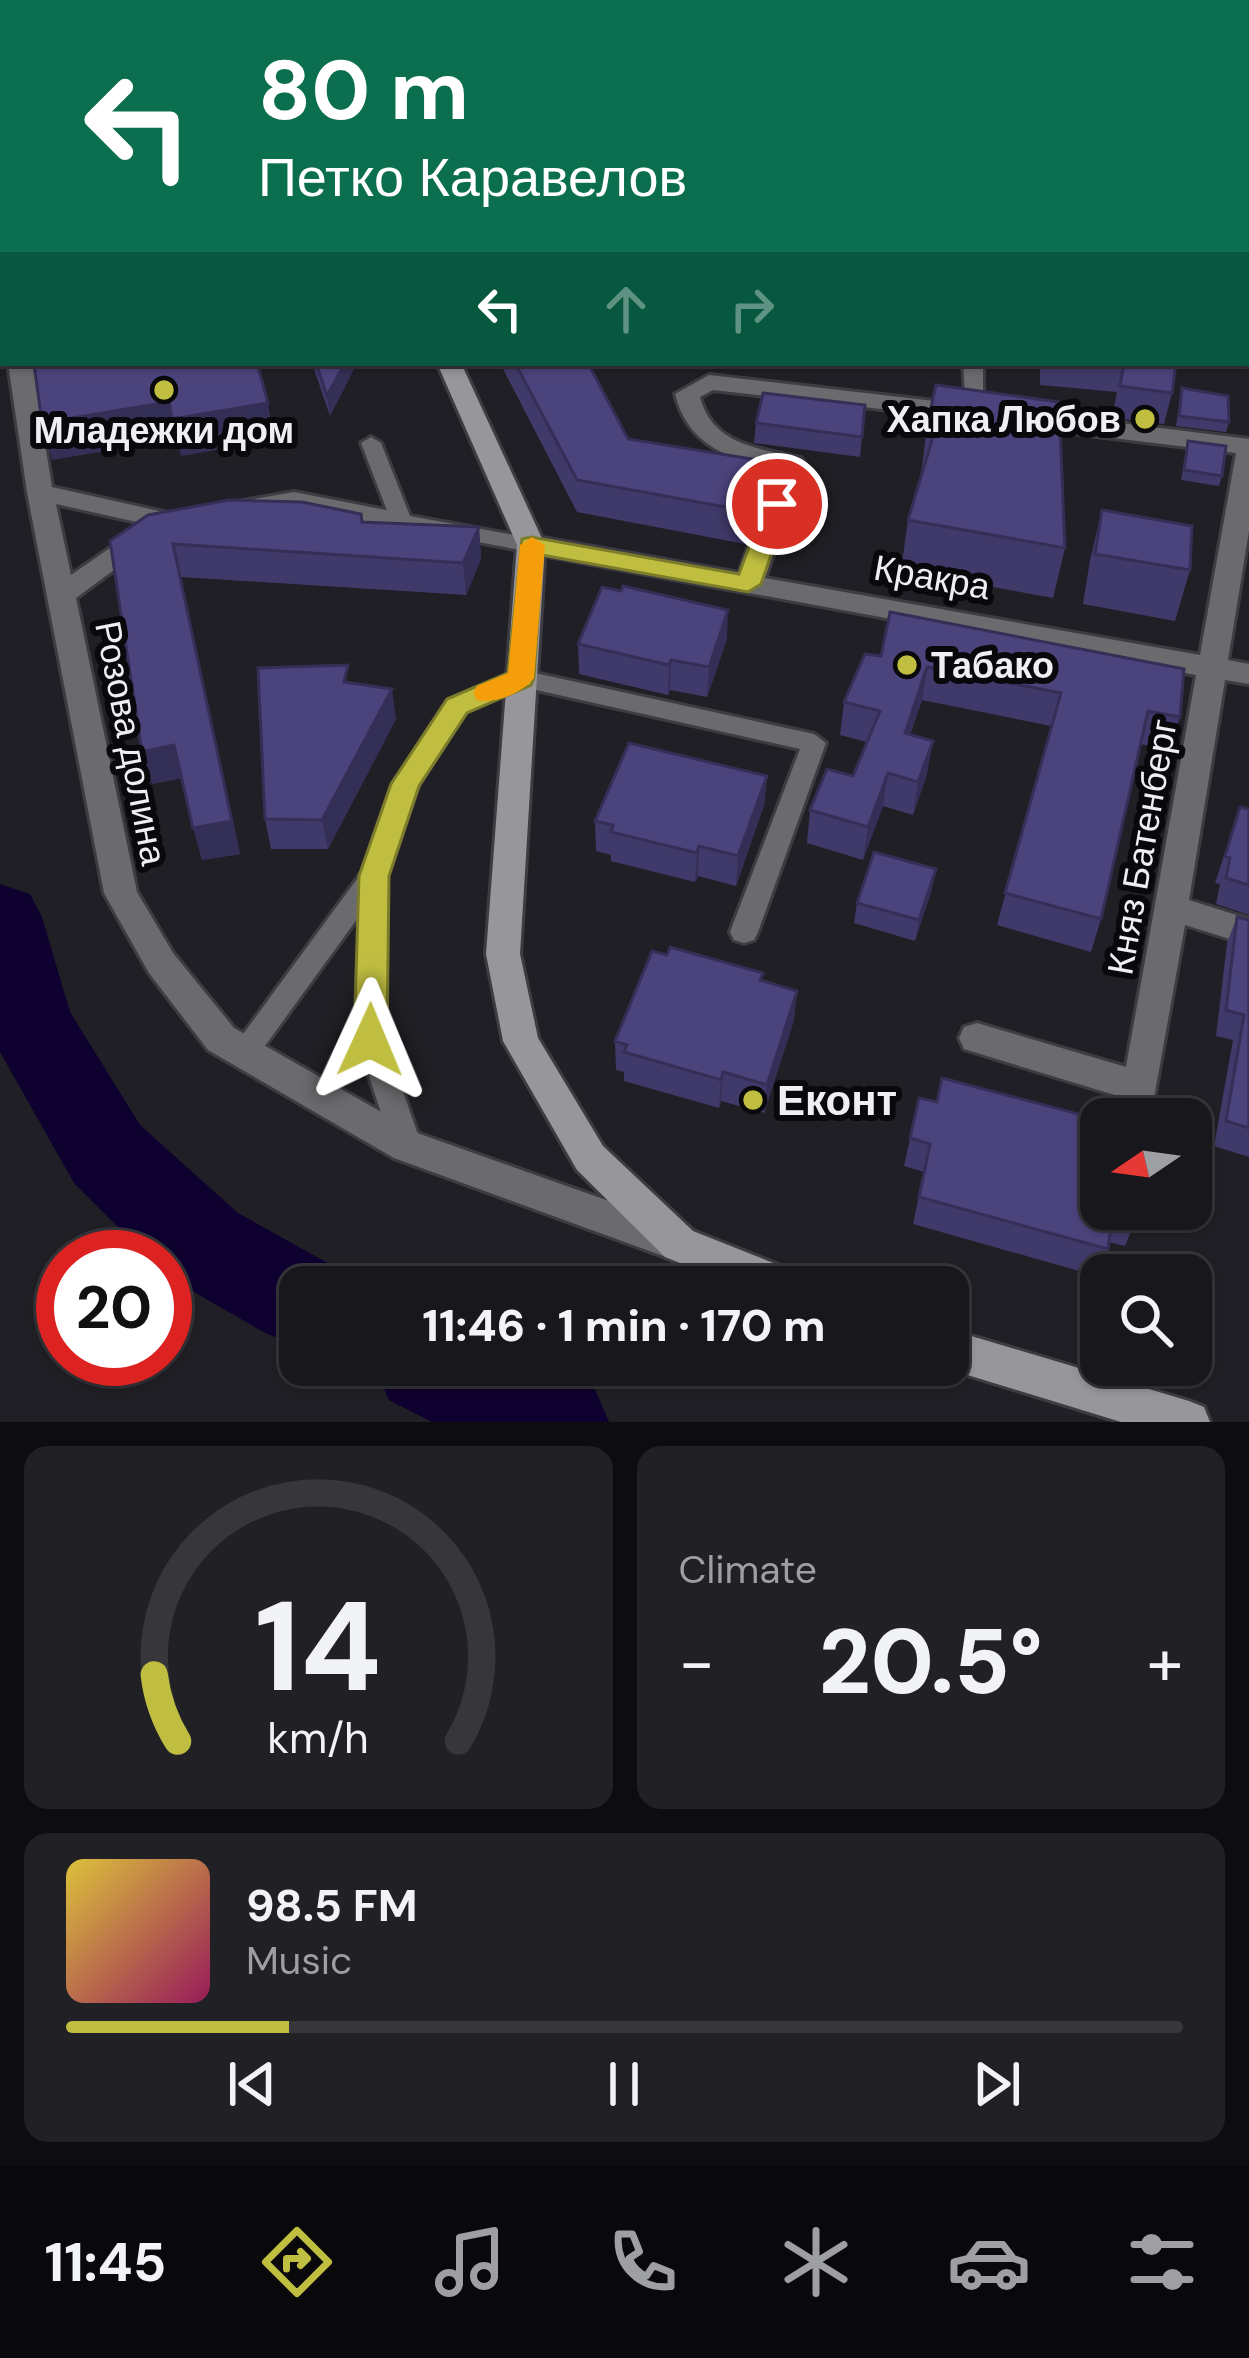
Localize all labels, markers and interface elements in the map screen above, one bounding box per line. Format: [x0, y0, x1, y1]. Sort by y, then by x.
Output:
text: 80 m [258, 36, 469, 145]
icon: left [60, 48, 216, 204]
text: Петко Каравелов [258, 142, 687, 213]
icon: left [467, 276, 533, 342]
icon: ahead [593, 276, 659, 342]
icon: right [719, 276, 785, 342]
marker: Младежки дом [151, 377, 177, 403]
place label: Хапка Любов [887, 396, 1121, 443]
marker: Хапка Любов [1132, 406, 1158, 432]
place label: Младежки дом [34, 407, 294, 454]
pin [726, 453, 828, 555]
icon: arrive [744, 471, 810, 537]
street label: Кракра [870, 544, 995, 610]
street label: Розова долина [84, 617, 178, 870]
place label: Табако [931, 642, 1054, 689]
marker: Табако [894, 652, 920, 678]
street label: Княз Батенберг [1096, 716, 1188, 978]
position arrow [307, 977, 433, 1103]
place label: Еконт [777, 1073, 897, 1128]
marker: Еконт [740, 1087, 766, 1113]
north arrow [1080, 1098, 1212, 1230]
map controls [1080, 1098, 1212, 1386]
speed limit sign: 20 [36, 1230, 192, 1386]
button: search [1080, 1254, 1212, 1386]
text: 11:46 · 1 min · 170 m [422, 1296, 826, 1355]
text: Climate [679, 1544, 817, 1595]
text: 14 [255, 1566, 382, 1729]
text: 20.5° [819, 1604, 1043, 1721]
text: − [679, 1620, 715, 1705]
text: + [1147, 1620, 1183, 1705]
text: km/h [268, 1709, 369, 1765]
text: 98.5 FM [246, 1876, 418, 1935]
text: Music [246, 1935, 352, 1986]
icon: previous [219, 2051, 285, 2117]
icon: pause [591, 2051, 657, 2117]
icon: next [964, 2051, 1030, 2117]
icon: directions [255, 2220, 339, 2304]
icon: music [428, 2220, 512, 2304]
icon: phone [601, 2220, 685, 2304]
icon: climate [774, 2220, 858, 2304]
icon: car [947, 2220, 1031, 2304]
icon: filters [1120, 2220, 1204, 2304]
text: 11:45 [45, 2227, 166, 2298]

